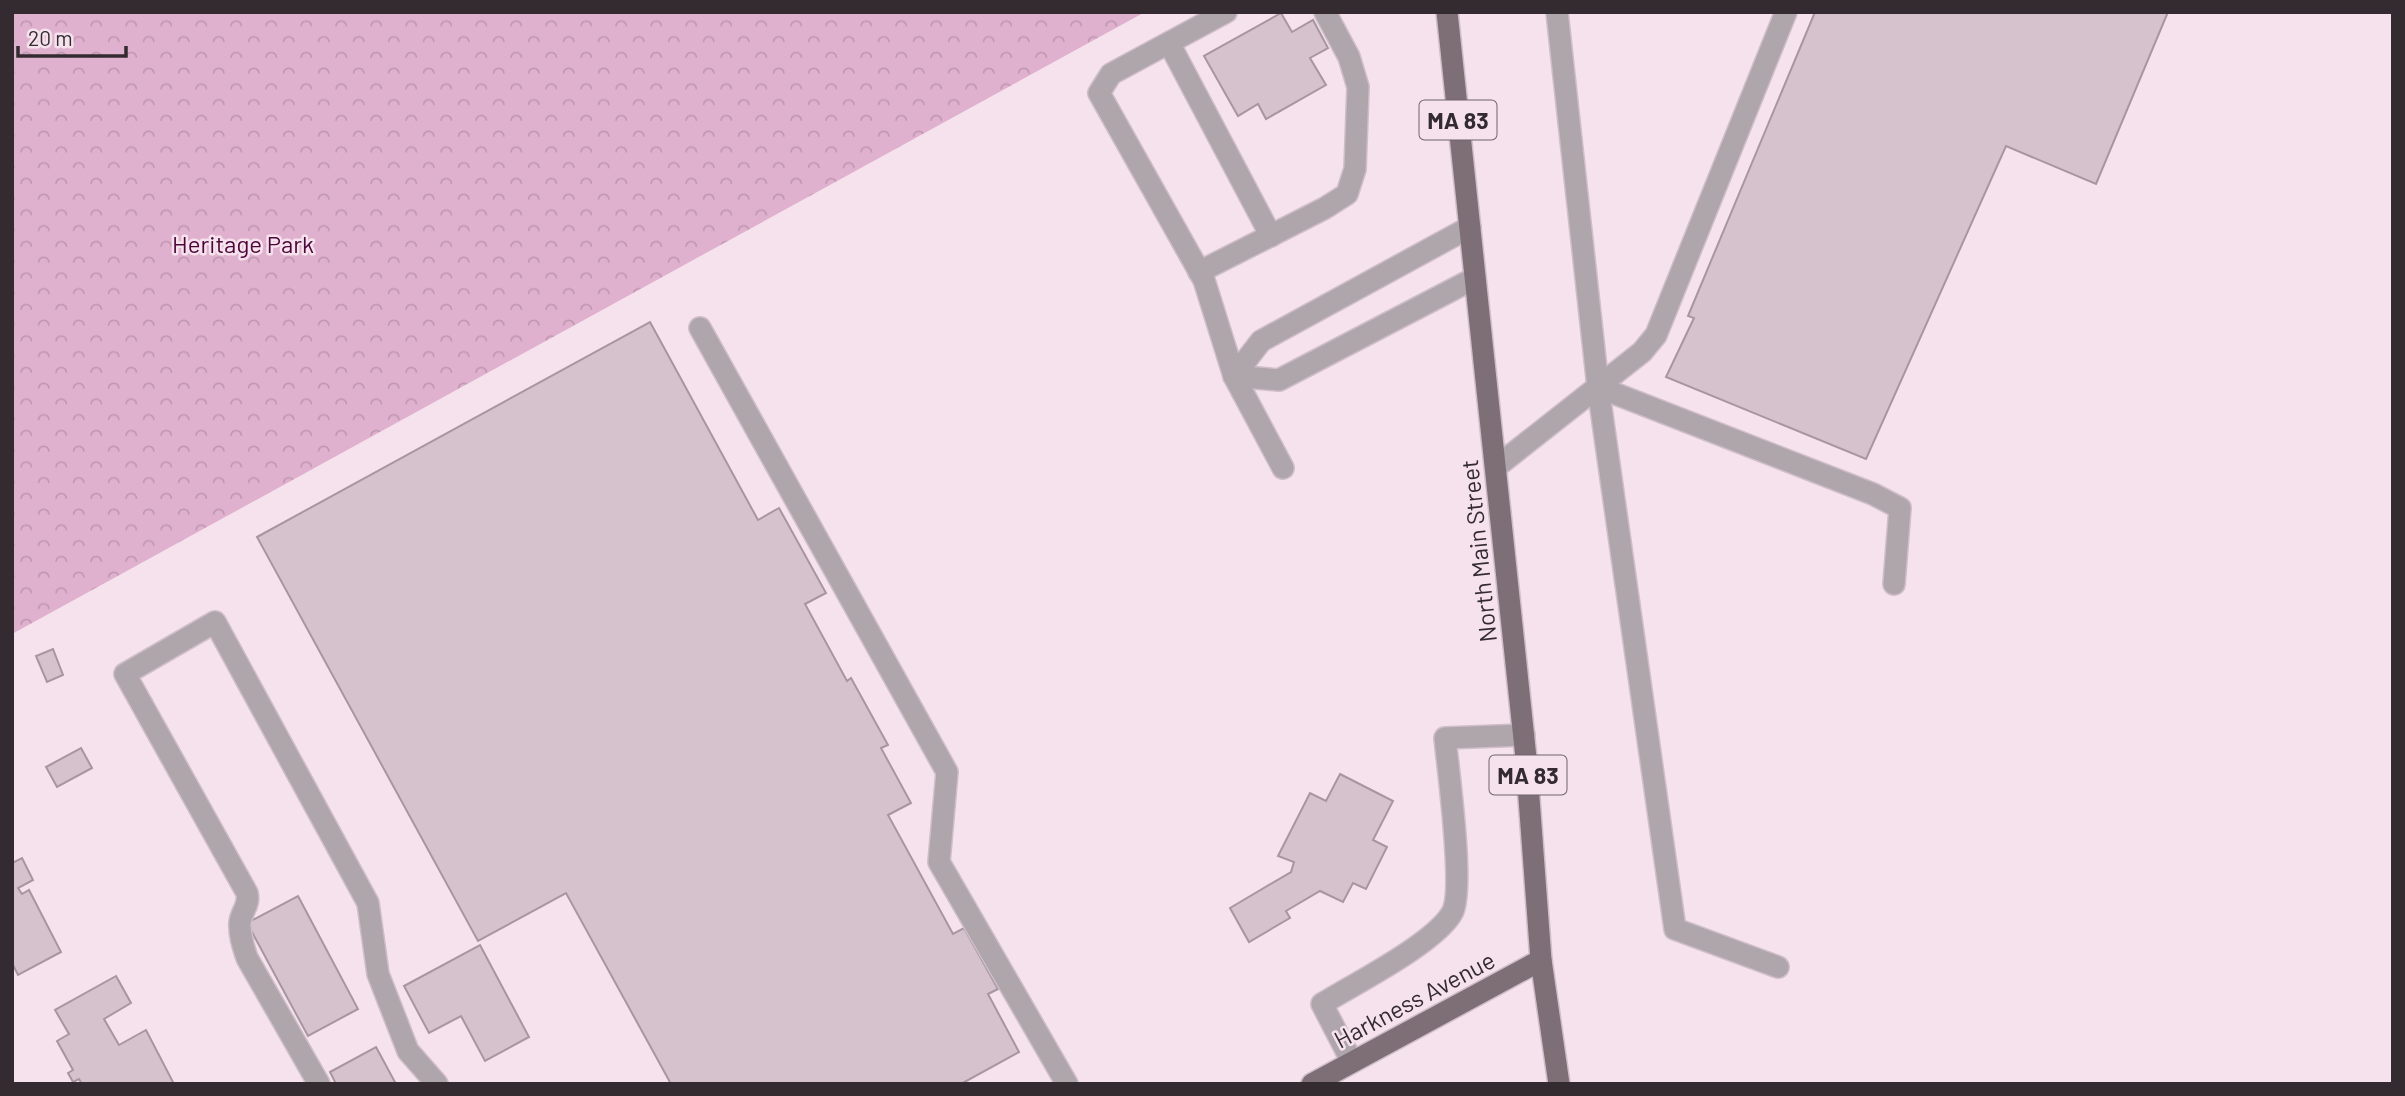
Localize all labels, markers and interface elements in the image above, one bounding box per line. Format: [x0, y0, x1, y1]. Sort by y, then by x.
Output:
scale bar [18, 14, 126, 58]
text: 20 m [28, 25, 73, 50]
road number: MA 83 [1420, 100, 1496, 140]
park label: Heritage Park [172, 229, 314, 258]
street label: North Main Street [1454, 458, 1502, 644]
road number: MA 83 [1490, 755, 1566, 794]
street label: Harkness Avenue [1329, 944, 1499, 1054]

